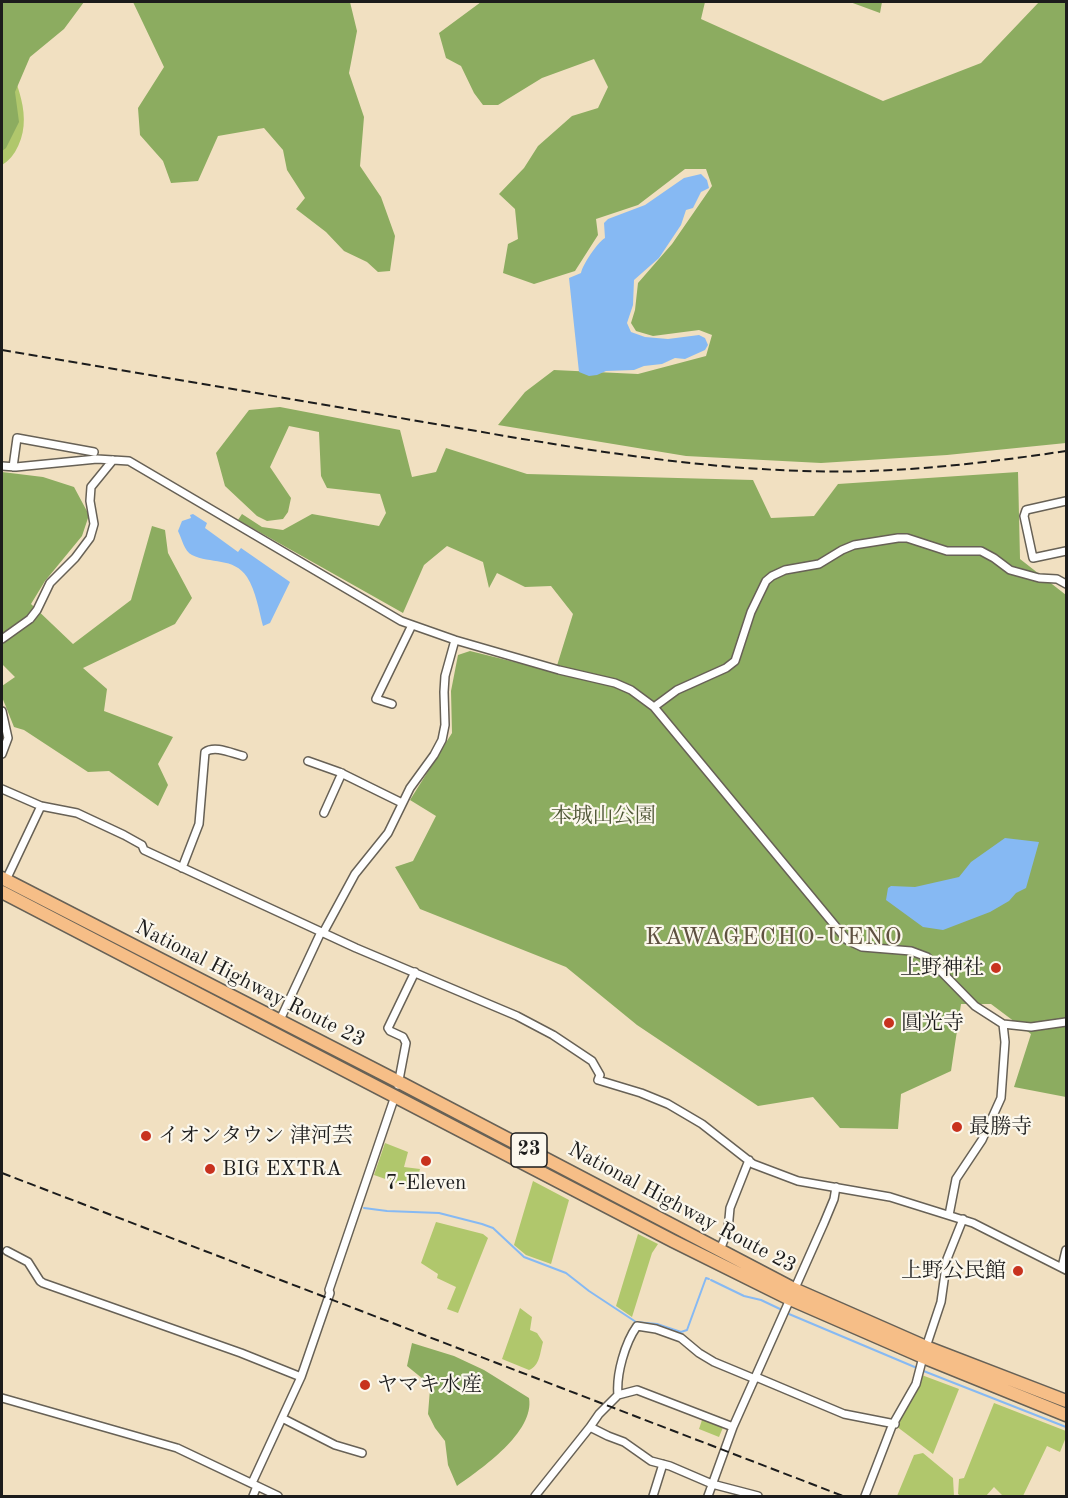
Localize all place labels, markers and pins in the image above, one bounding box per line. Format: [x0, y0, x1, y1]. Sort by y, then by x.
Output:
place label: 上野神社 [900, 955, 984, 981]
marker: 上野神社 [989, 961, 1003, 975]
place label: 圓光寺 [901, 1010, 964, 1036]
marker: 圓光寺 [882, 1016, 896, 1030]
place label: 最勝寺 [969, 1114, 1032, 1140]
marker: 最勝寺 [950, 1120, 964, 1134]
place label: イオンタウン 津河芸 [158, 1123, 353, 1149]
marker: イオンタウン 津河芸 [139, 1129, 153, 1143]
marker: 7-Eleven [419, 1154, 433, 1168]
place label: BIG EXTRA [222, 1156, 342, 1182]
marker: BIG EXTRA [203, 1162, 217, 1176]
place label: 7-Eleven [386, 1170, 466, 1196]
place label: 上野公民館 [901, 1258, 1006, 1284]
marker: 上野公民館 [1011, 1264, 1025, 1278]
place label: ヤマキ水産 [377, 1372, 482, 1398]
marker: ヤマキ水産 [358, 1378, 372, 1392]

